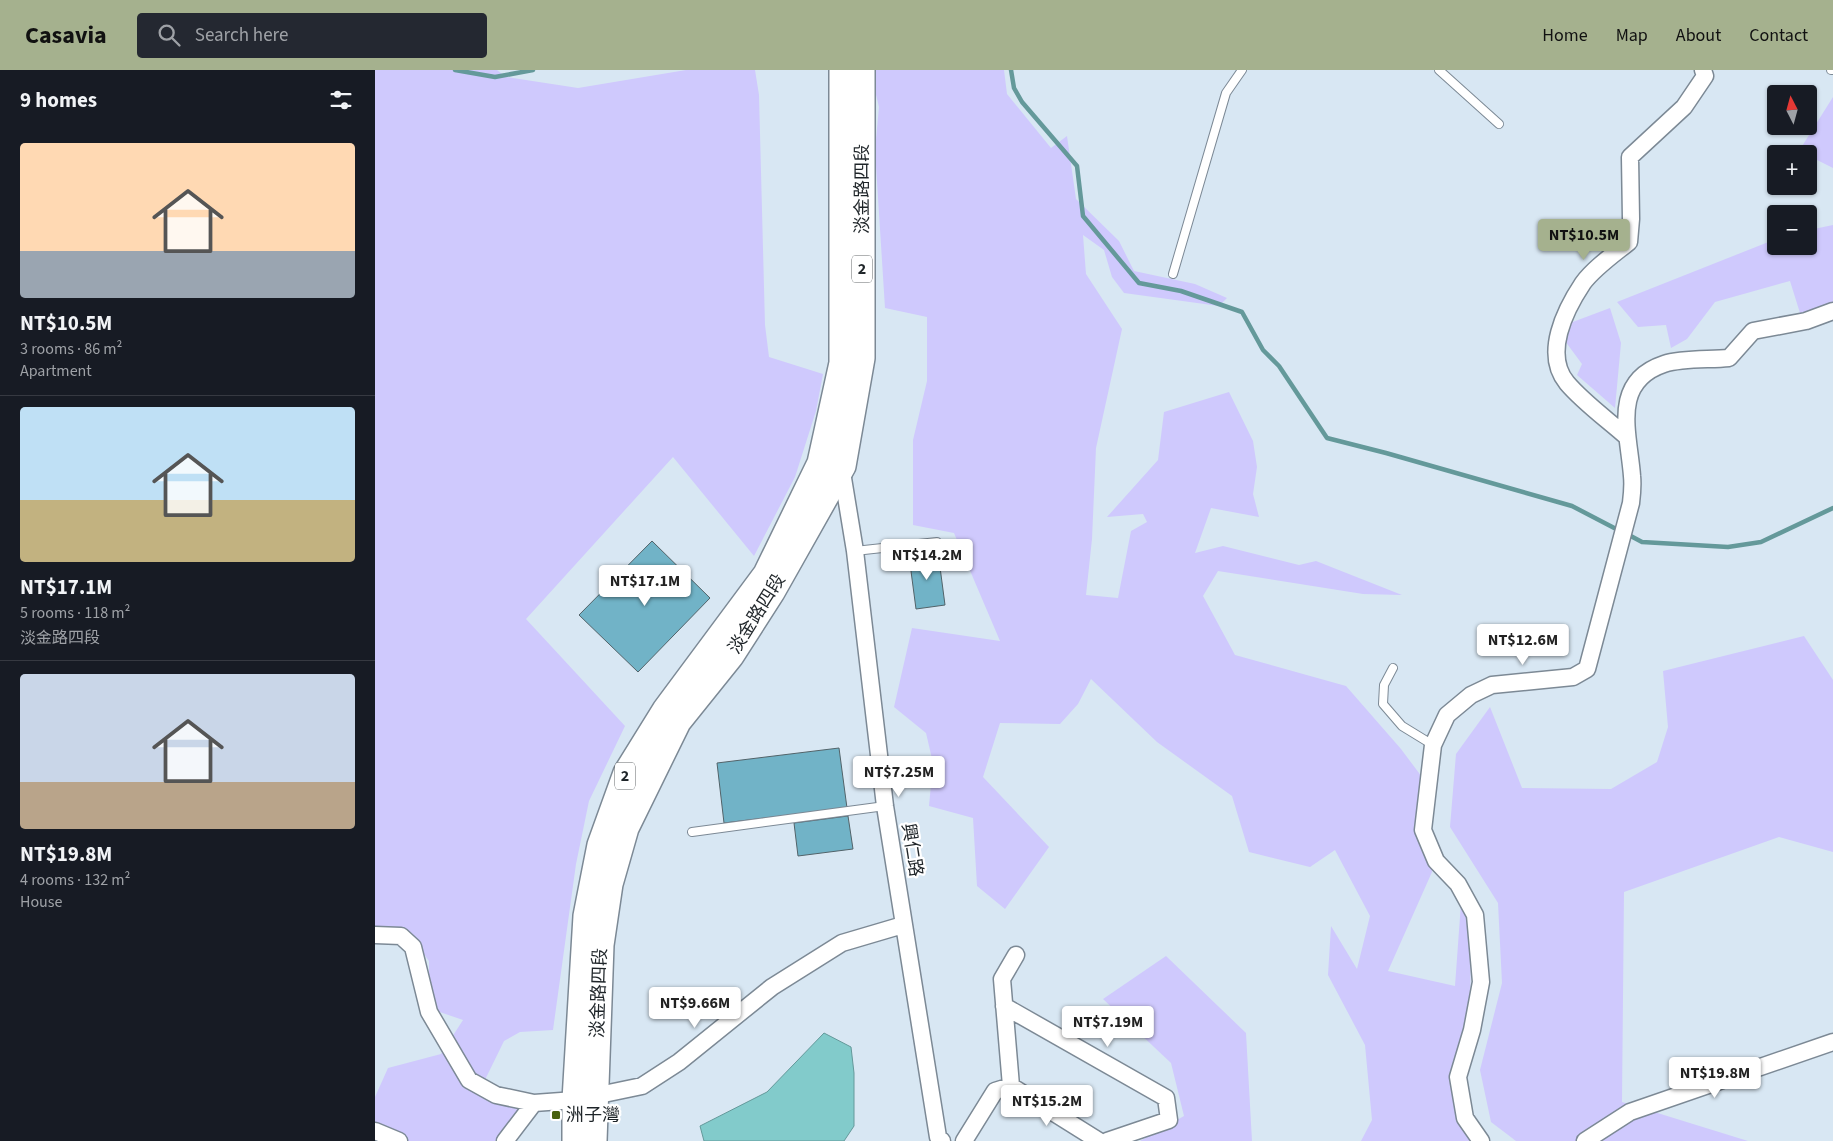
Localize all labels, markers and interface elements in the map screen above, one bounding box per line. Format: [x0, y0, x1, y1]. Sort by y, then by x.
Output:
search box [137, 13, 487, 58]
text: Casavia [25, 18, 107, 53]
icon: search [155, 21, 183, 49]
text: Search here [195, 22, 288, 49]
text: Home [1542, 23, 1588, 48]
text: Map [1616, 23, 1648, 48]
text: About [1676, 23, 1721, 48]
text: Contact [1749, 23, 1808, 48]
text: 9 homes [20, 85, 97, 115]
north arrow [1767, 85, 1817, 135]
map controls [1767, 85, 1817, 255]
icon: filters [327, 86, 355, 114]
street label: 淡金路四段 [850, 144, 875, 234]
button: + [1767, 145, 1817, 195]
icon: home [143, 176, 233, 266]
button: − [1767, 205, 1817, 255]
pin: NT$10.5M [1532, 218, 1636, 261]
text: NT$10.5M [1549, 224, 1619, 246]
road number: 2 [852, 255, 872, 282]
text: NT$10.5M [20, 308, 112, 338]
text: 3 rooms · 86 m² [20, 338, 122, 360]
text: Apartment [20, 360, 92, 382]
icon: home [143, 440, 233, 530]
pin: NT$14.2M [875, 538, 979, 581]
text: NT$14.2M [892, 544, 962, 566]
pin: NT$17.1M [593, 564, 697, 607]
street label: 淡金路四段 [723, 569, 791, 659]
text: NT$17.1M [610, 570, 680, 592]
text: NT$17.1M [20, 572, 112, 602]
text: 5 rooms · 118 m² [20, 602, 130, 624]
pin: NT$12.6M [1471, 624, 1575, 666]
text: 淡金路四段 [20, 627, 100, 649]
text: NT$12.6M [1488, 629, 1558, 651]
icon: home [143, 706, 233, 796]
pin: NT$7.25M [847, 756, 951, 798]
text: NT$7.25M [864, 761, 934, 783]
road number: 2 [615, 762, 635, 789]
street label: 興仁路 [895, 821, 929, 879]
text: NT$19.8M [20, 839, 112, 869]
text: 4 rooms · 132 m² [20, 869, 130, 891]
text: House [20, 891, 62, 913]
street label: 淡金路四段 [585, 948, 613, 1038]
pin: NT$9.66M [643, 986, 747, 1029]
text: NT$9.66M [660, 992, 730, 1014]
pin: NT$7.19M [1056, 1006, 1160, 1048]
text: NT$7.19M [1073, 1011, 1143, 1033]
pin: NT$19.8M [1663, 1056, 1767, 1099]
text: NT$19.8M [1680, 1062, 1750, 1084]
pin: NT$15.2M [995, 1084, 1099, 1127]
text: NT$15.2M [1012, 1090, 1082, 1112]
place label: 洲子灣 [566, 1103, 620, 1128]
marker: 洲子灣 [550, 1109, 562, 1121]

